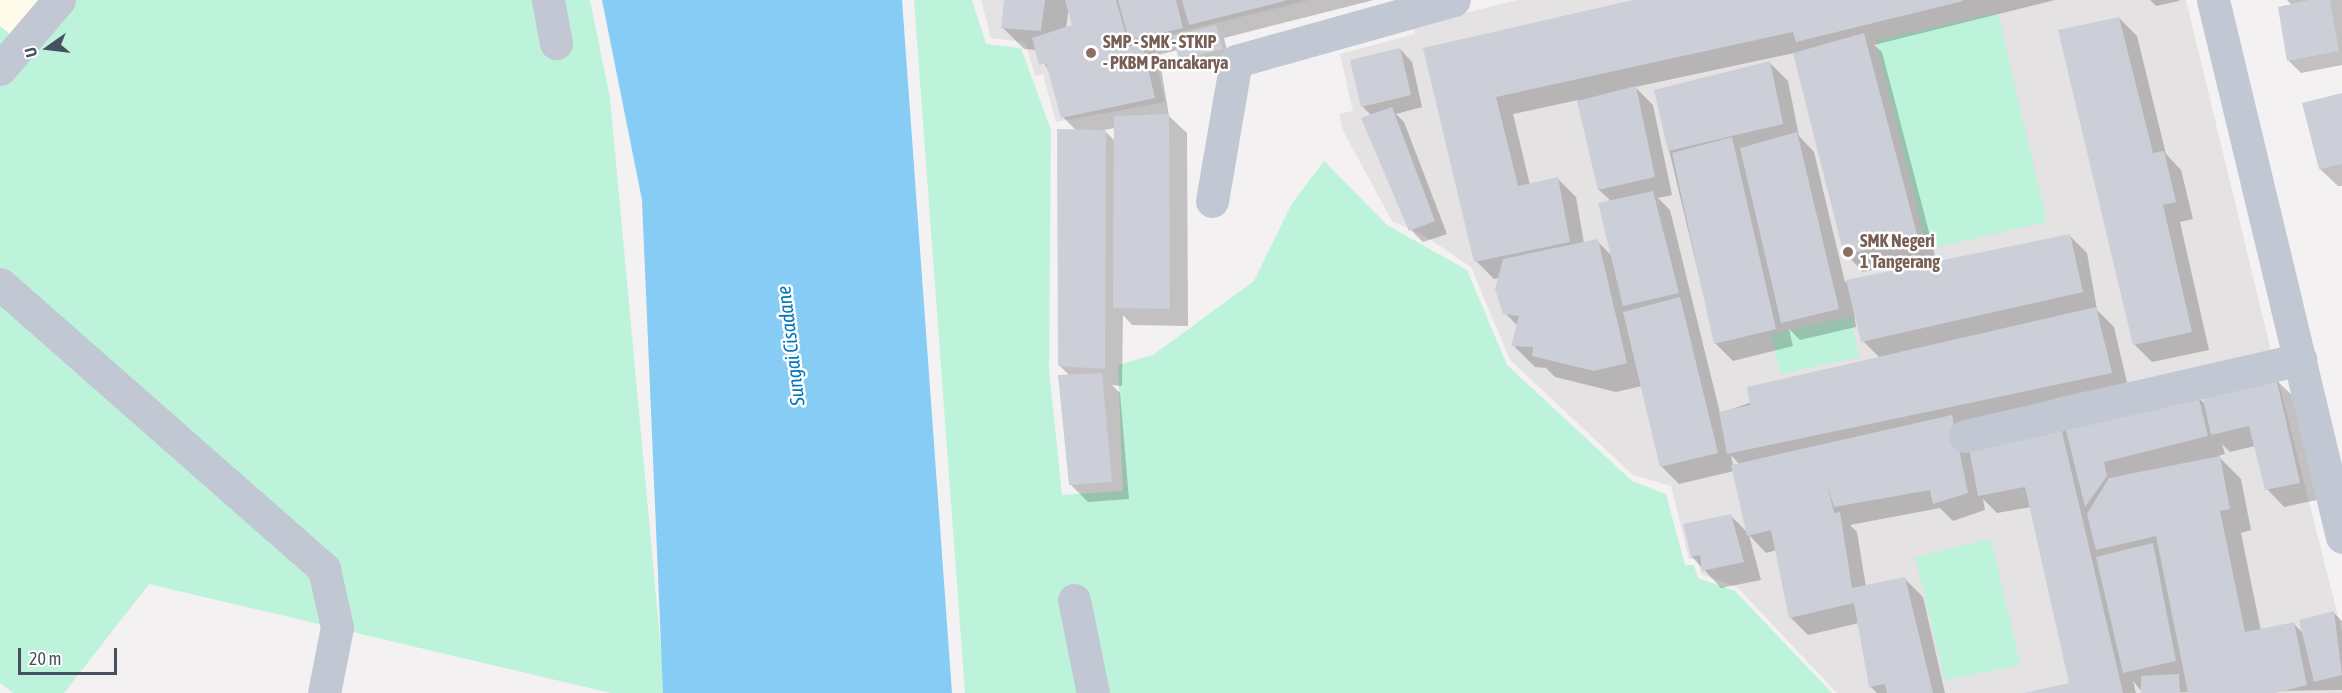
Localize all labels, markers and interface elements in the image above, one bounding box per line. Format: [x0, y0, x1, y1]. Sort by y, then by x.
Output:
north arrow [18, 18, 78, 78]
place label: SMP - SMK - STKIP - PKBM Pancakarya [1103, 32, 1228, 74]
text: U [21, 46, 40, 59]
marker: SMP - SMK - STKIP - PKBM Pancakarya [1084, 46, 1098, 60]
place label: SMK Negeri 1 Tangerang [1860, 231, 1940, 274]
marker: SMK Negeri 1 Tangerang [1841, 245, 1855, 259]
water label: Sungai Cisadane [771, 285, 809, 407]
scale bar [21, 636, 120, 674]
text: 20 m [29, 648, 61, 669]

